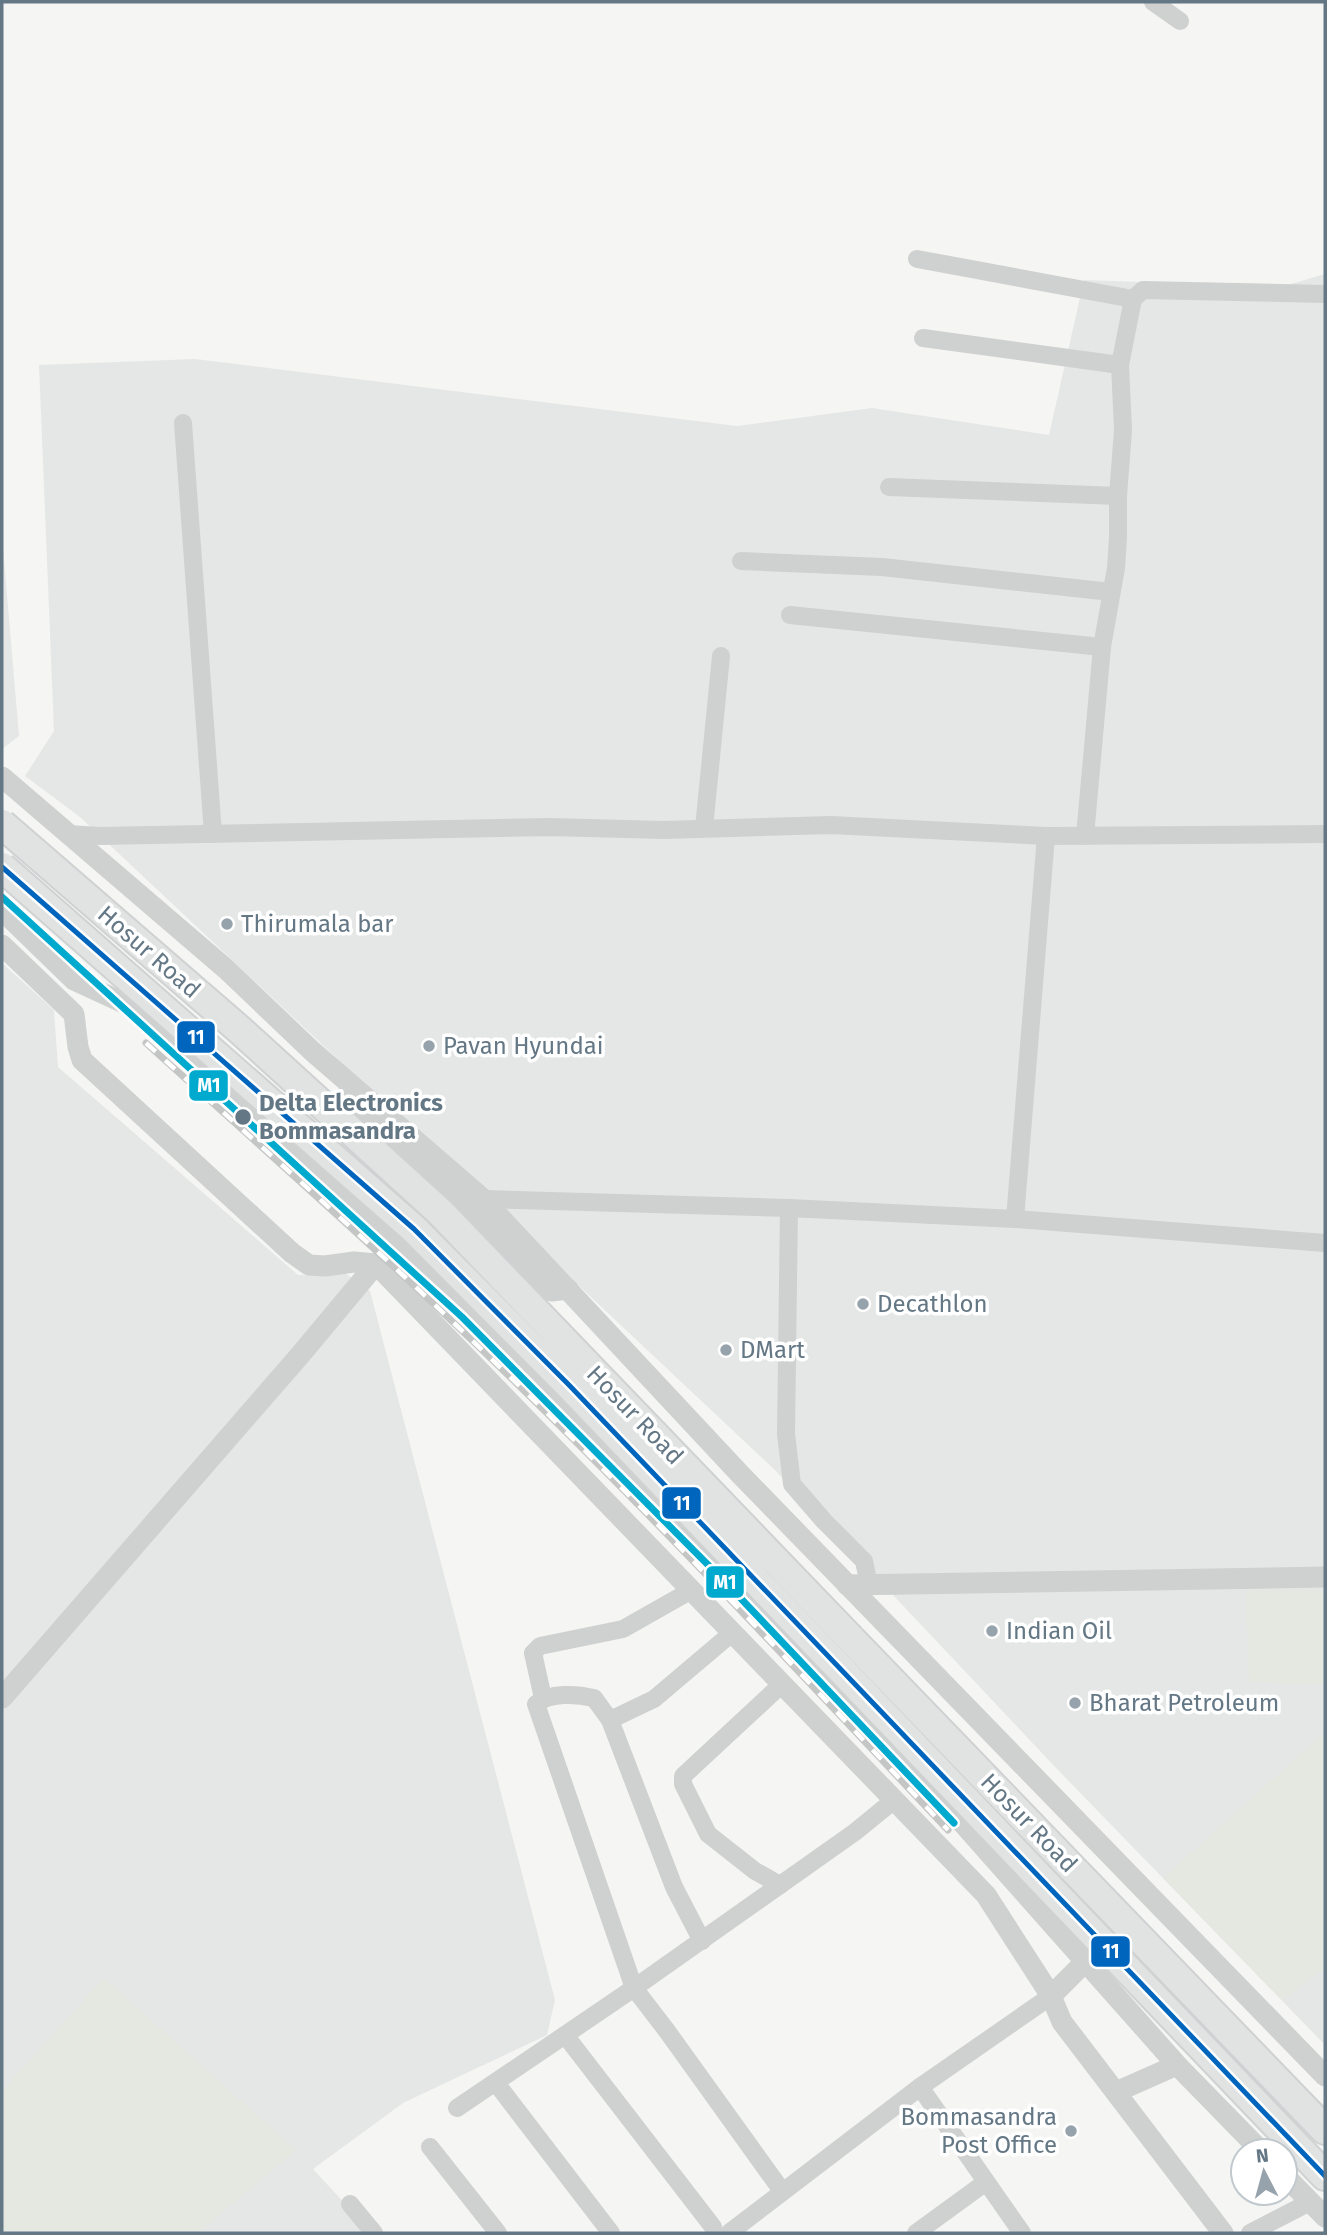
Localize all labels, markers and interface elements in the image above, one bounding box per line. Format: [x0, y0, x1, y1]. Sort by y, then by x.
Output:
street label: Hosur Road [92, 900, 206, 1004]
place label: Thirumala bar [241, 910, 394, 938]
marker: Thirumala bar [219, 916, 235, 932]
line badge: 11 [176, 1020, 216, 1054]
text: 11 [187, 1026, 205, 1049]
place label: Pavan Hyundai [443, 1032, 604, 1060]
marker: Pavan Hyundai [421, 1038, 437, 1054]
line badge: M1 [188, 1069, 229, 1102]
text: M1 [197, 1074, 221, 1097]
place label: Delta Electronics Bommasandra [259, 1089, 443, 1145]
marker: Delta Electronics Bommasandra [233, 1107, 253, 1127]
place label: Decathlon [877, 1290, 988, 1318]
marker: Decathlon [855, 1296, 871, 1312]
place label: DMart [740, 1336, 805, 1364]
marker: DMart [718, 1342, 734, 1358]
street label: Hosur Road [581, 1360, 689, 1470]
line badge: 11 [661, 1486, 702, 1520]
text: 11 [673, 1492, 691, 1515]
line badge: M1 [705, 1565, 745, 1599]
text: M1 [713, 1571, 737, 1594]
place label: Indian Oil [1006, 1617, 1112, 1645]
marker: Indian Oil [984, 1623, 1000, 1639]
place label: Bharat Petroleum [1089, 1689, 1279, 1717]
marker: Bharat Petroleum [1067, 1695, 1083, 1711]
street label: Hosur Road [975, 1768, 1083, 1878]
line badge: 11 [1090, 1935, 1131, 1968]
text: 11 [1102, 1940, 1120, 1963]
place label: Bommasandra Post Office [901, 2103, 1057, 2159]
marker: Bommasandra Post Office [1063, 2123, 1079, 2139]
north arrow [1229, 2137, 1299, 2207]
text: N [1255, 2143, 1270, 2168]

